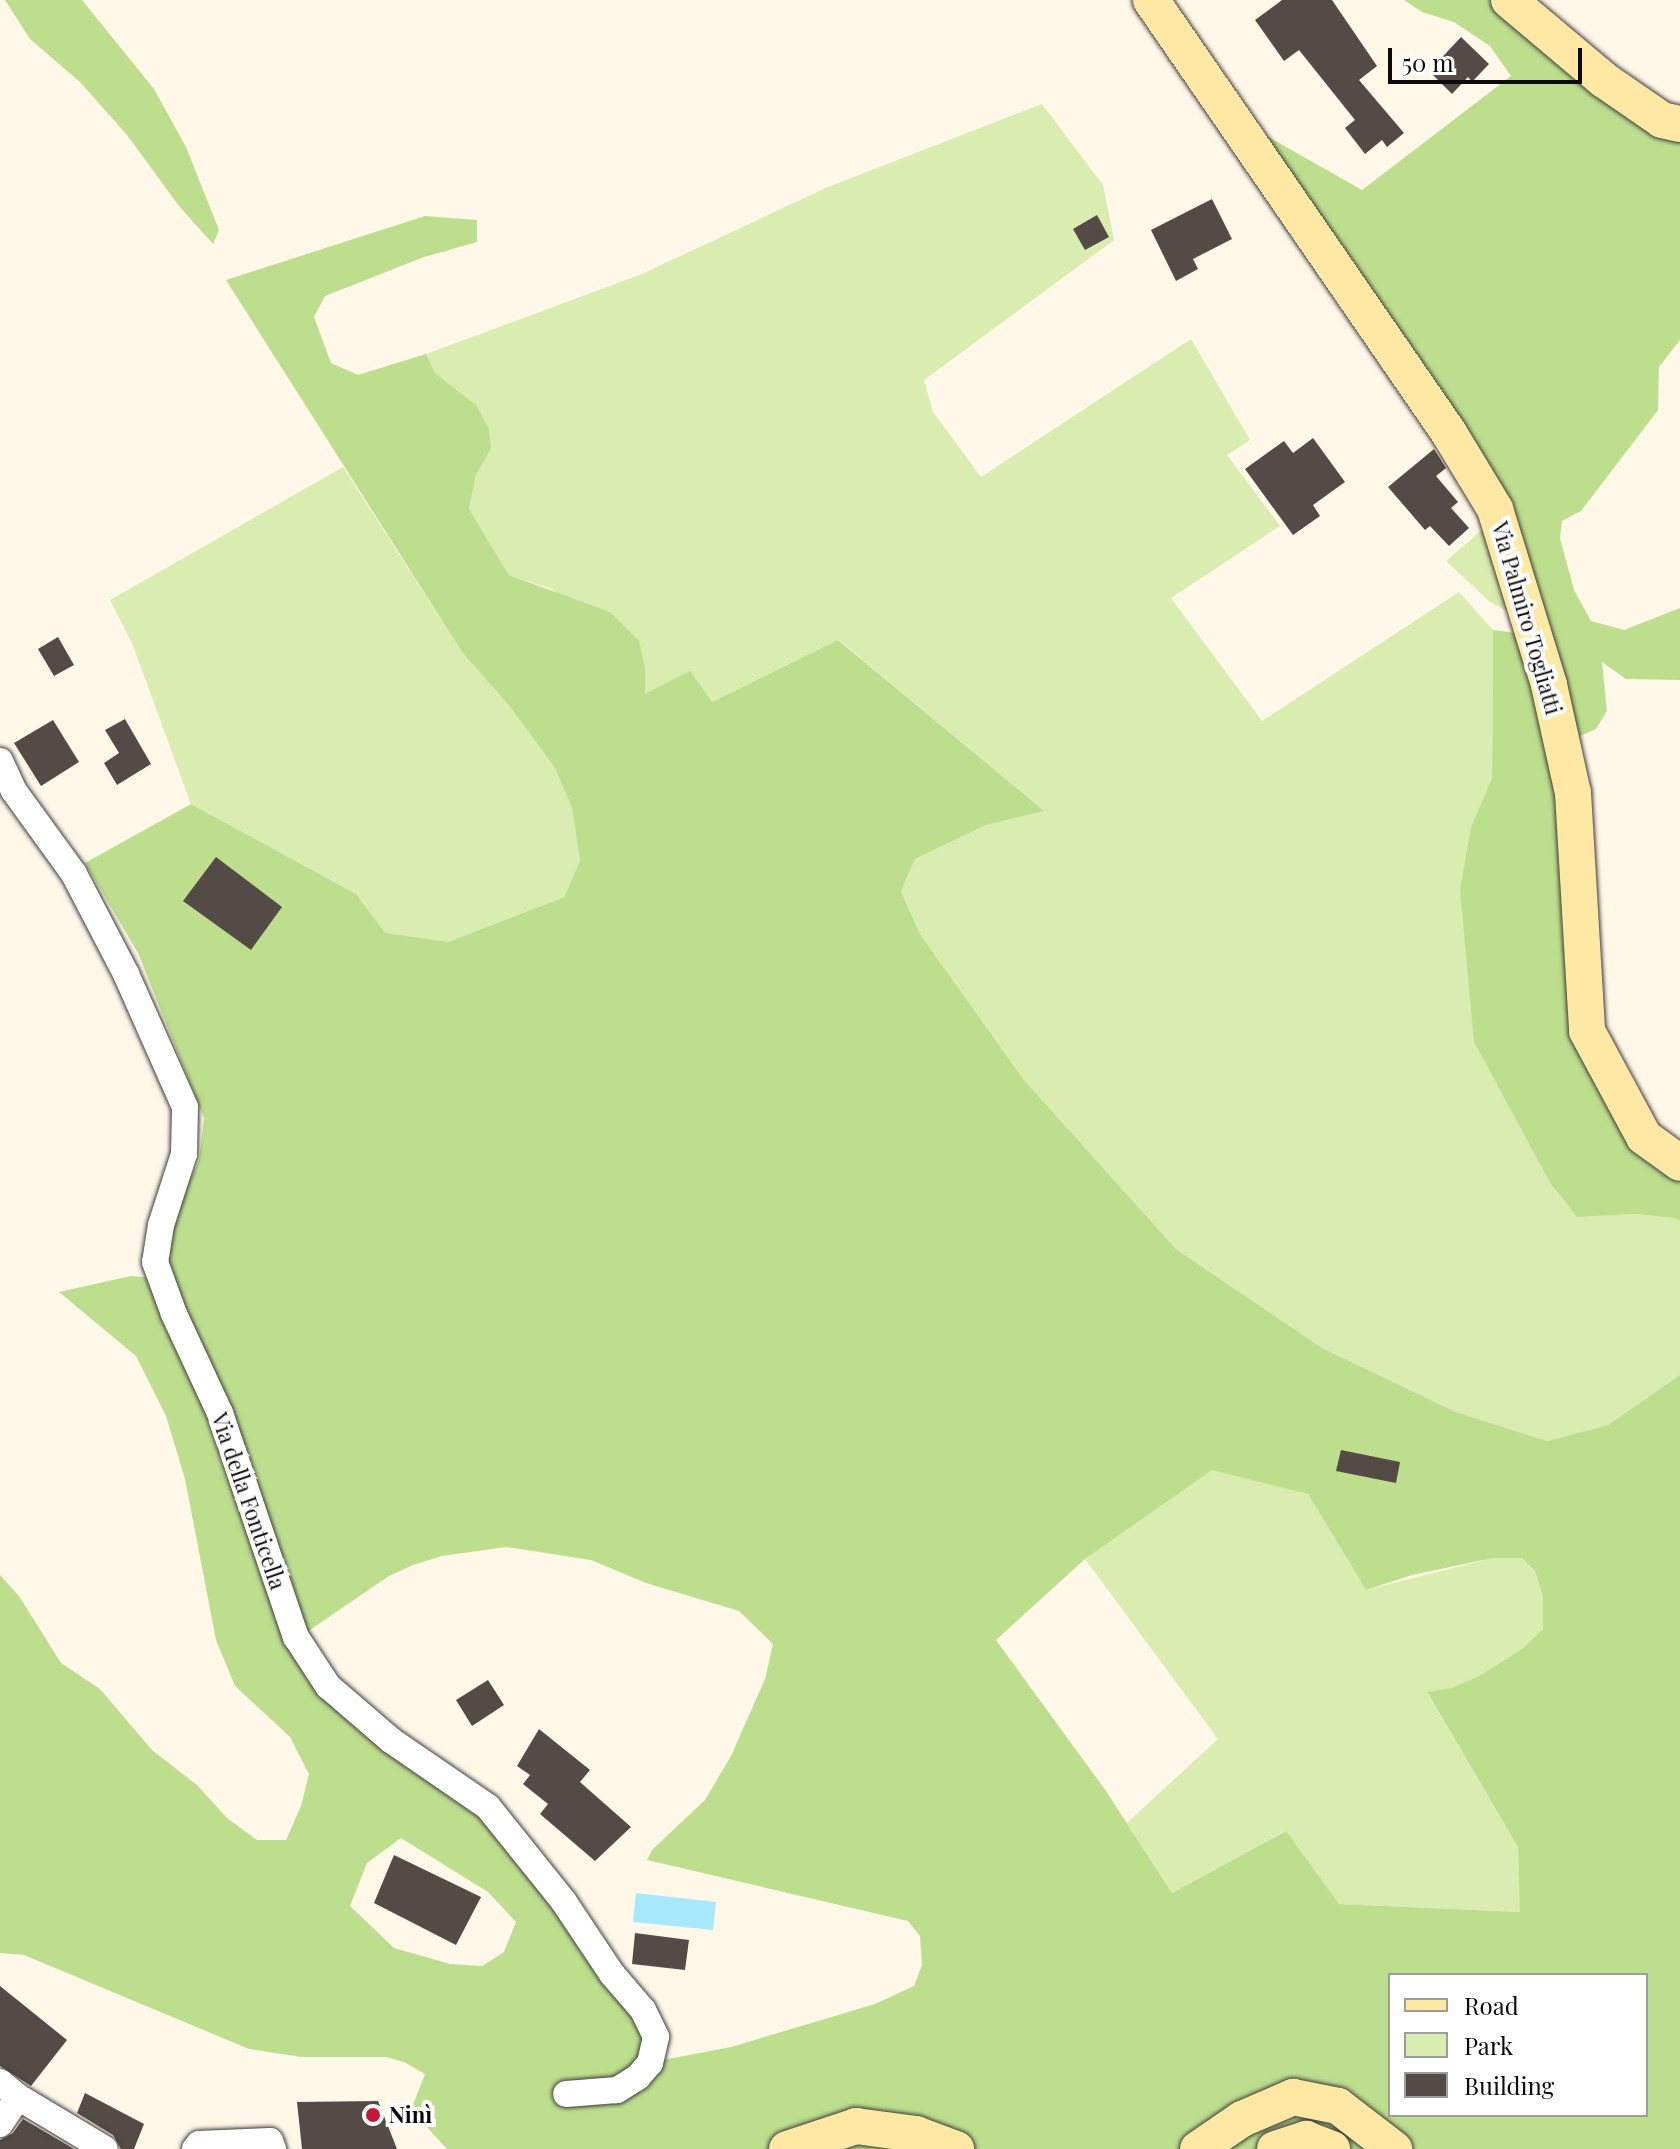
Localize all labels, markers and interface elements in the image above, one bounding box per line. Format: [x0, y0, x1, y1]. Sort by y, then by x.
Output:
scale bar [1392, 32, 1586, 82]
text: 50 m [1402, 46, 1454, 78]
street label: Via Palmiro Togliatti [1487, 518, 1567, 718]
street label: Via della Fonticella [206, 1409, 292, 1593]
legend [1388, 1973, 1648, 2117]
text: Road [1464, 1989, 1519, 2021]
text: Park [1464, 2029, 1513, 2061]
text: Building [1464, 2069, 1554, 2101]
place label: Ninì [389, 2102, 432, 2128]
marker: Ninì [364, 2106, 382, 2124]

